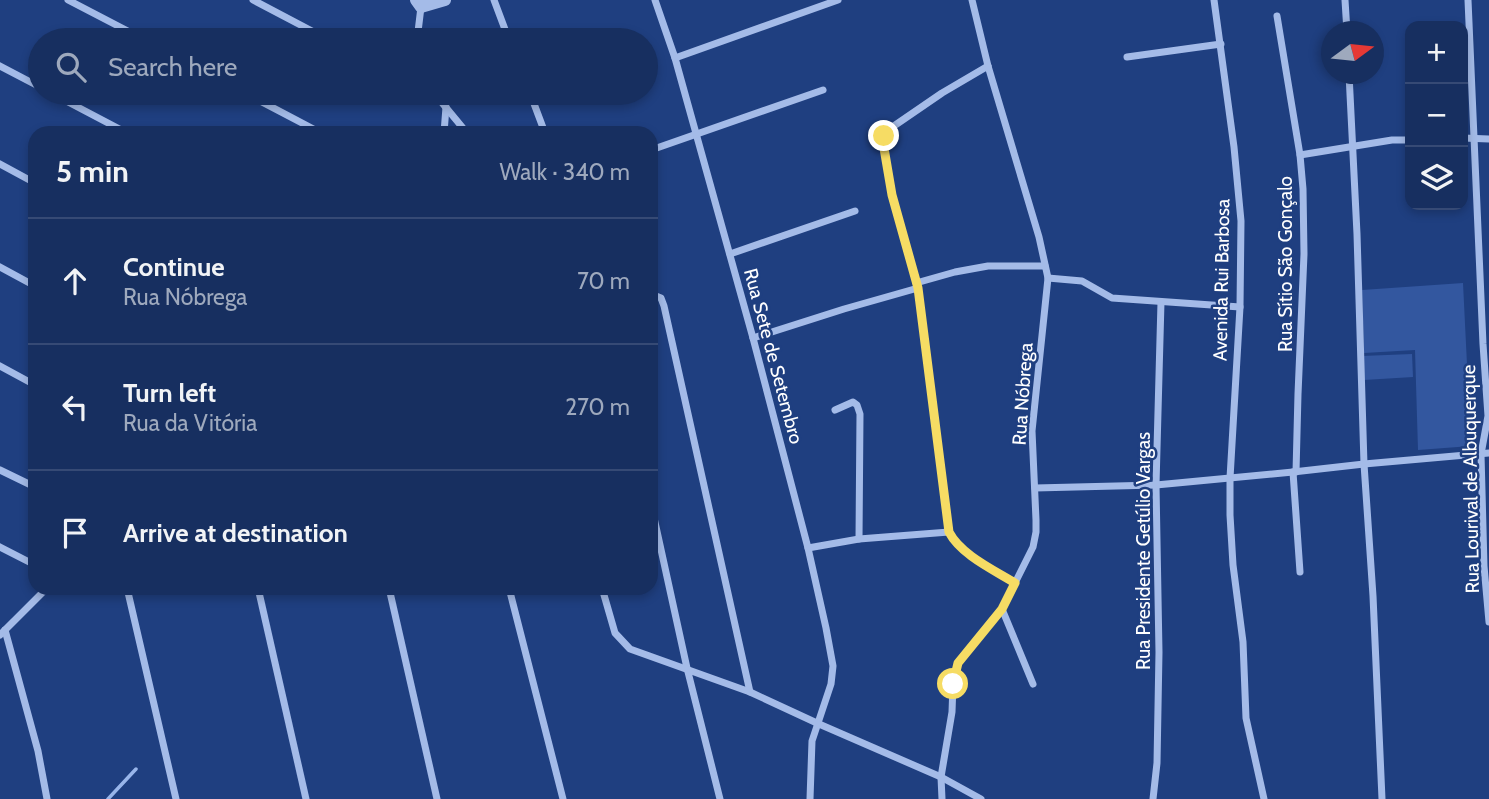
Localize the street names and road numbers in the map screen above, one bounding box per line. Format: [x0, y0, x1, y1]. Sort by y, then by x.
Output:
street label: Rua Sítio São Gonçalo [1274, 176, 1297, 352]
street label: Avenida Rui Barbosa [1209, 199, 1234, 361]
street label: Rua Sete de Setembro [739, 266, 808, 446]
street label: Rua Nóbrega [1007, 342, 1038, 446]
street label: Rua Lourival de Albuquerque [1457, 364, 1484, 594]
street label: Rua Presidente Getúlio Vargas [1132, 432, 1155, 670]

